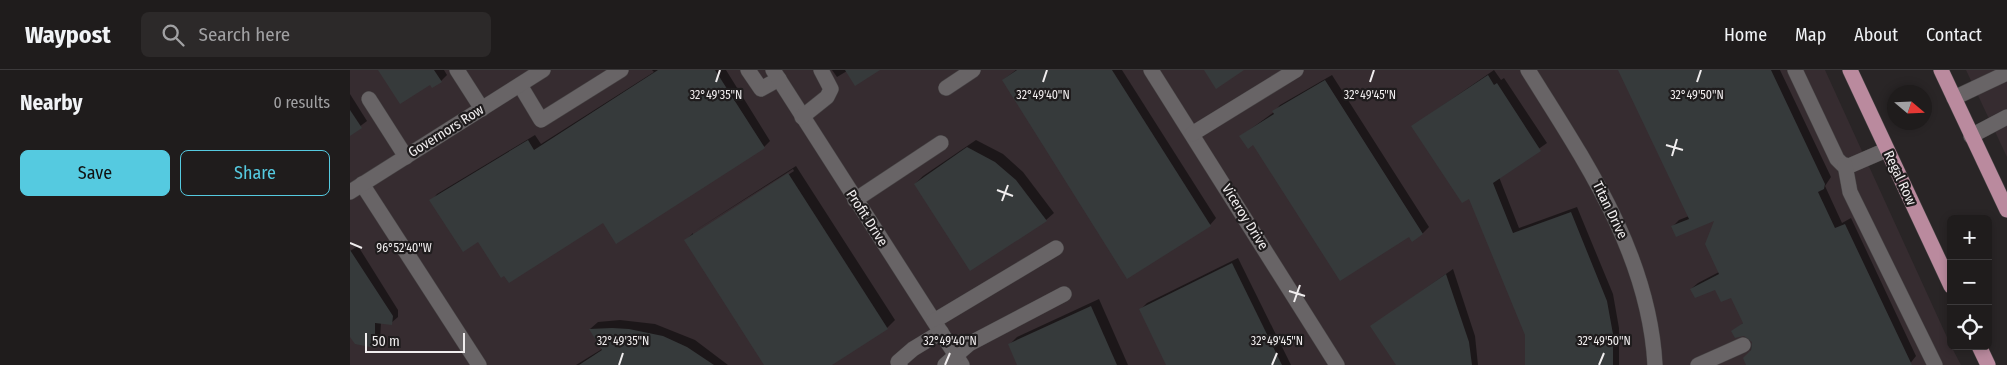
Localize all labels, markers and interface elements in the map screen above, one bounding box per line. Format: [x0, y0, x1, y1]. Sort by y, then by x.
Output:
search box [141, 12, 491, 57]
text: Waypost [25, 21, 111, 49]
icon: search [159, 21, 187, 49]
text: Search here [199, 23, 290, 46]
text: Home [1724, 24, 1767, 46]
text: Map [1795, 24, 1826, 46]
text: About [1854, 24, 1898, 46]
text: Contact [1926, 24, 1982, 46]
north arrow [1887, 85, 1932, 130]
text: 32°49'35"N [690, 88, 742, 102]
text: 32°49'40"N [1016, 88, 1070, 102]
text: 32°49'45"N [1344, 88, 1396, 102]
text: 32°49'50"N [1670, 88, 1724, 102]
text: Nearby [20, 90, 82, 116]
text: 0 results [273, 93, 330, 112]
street label: Governors Row [405, 101, 487, 161]
street label: Regal Row [1880, 148, 1920, 208]
button: Save [20, 150, 170, 196]
button: Share [180, 150, 330, 196]
street label: Titan Drive [1589, 179, 1631, 242]
street label: Viceroy Drive [1218, 181, 1272, 253]
street label: Profit Drive [843, 187, 892, 249]
map controls [1947, 215, 1992, 350]
button: + [1947, 215, 1992, 260]
text: 96°52'40"W [376, 241, 432, 255]
button: − [1947, 260, 1992, 305]
button: locate [1947, 305, 1992, 350]
scale bar [365, 330, 465, 353]
text: 50 m [372, 333, 400, 350]
text: 32°49'35"N [597, 334, 649, 348]
text: 32°49'40"N [923, 334, 977, 348]
text: 32°49'45"N [1251, 334, 1303, 348]
text: 32°49'50"N [1577, 334, 1631, 348]

